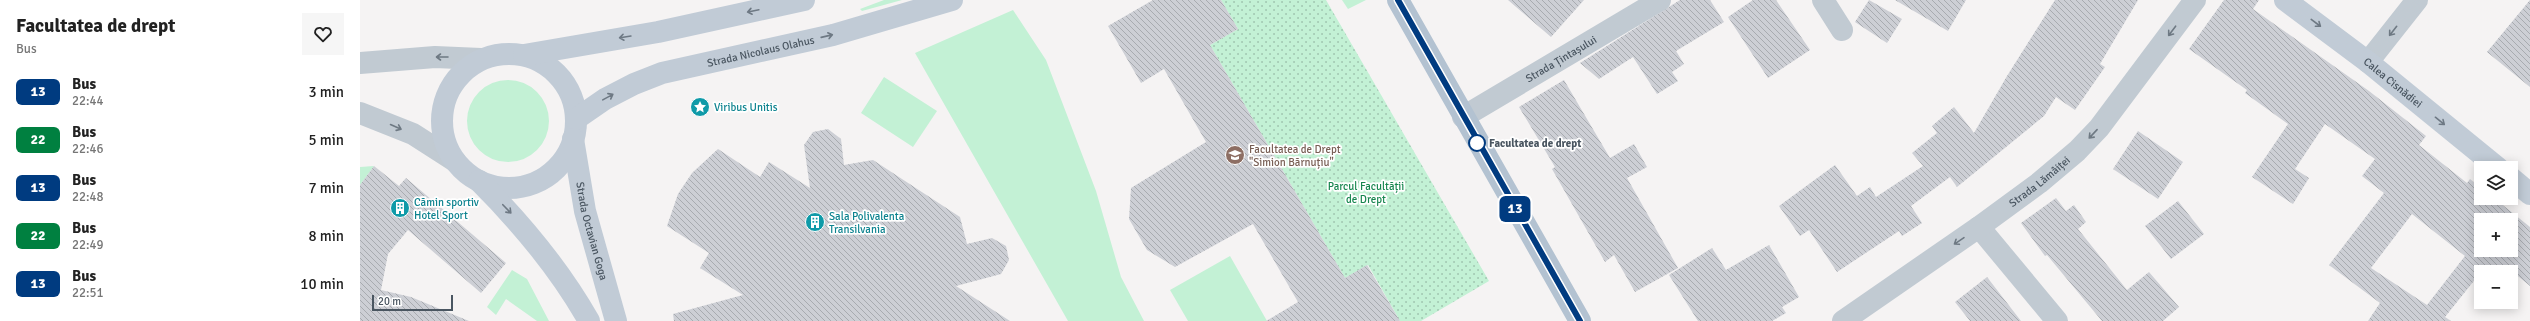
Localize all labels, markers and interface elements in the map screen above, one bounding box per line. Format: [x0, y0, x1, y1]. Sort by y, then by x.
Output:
one-way arrow [746, 8, 759, 16]
button: heart [302, 13, 344, 55]
text: Facultatea de drept [16, 14, 175, 38]
one-way arrow [2310, 19, 2321, 28]
one-way arrow [2389, 25, 2397, 36]
one-way arrow [2168, 26, 2176, 37]
one-way arrow [820, 32, 833, 40]
one-way arrow [619, 33, 632, 41]
street label: Strada Nicolaus Olahus [706, 33, 816, 69]
street label: Strada Țintașului [1523, 33, 1599, 85]
text: Bus [16, 41, 37, 57]
one-way arrow [436, 53, 449, 61]
street label: Calea Cisnădiei [2361, 55, 2425, 110]
text: Bus [72, 75, 96, 93]
text: 13 [30, 83, 46, 100]
text: 3 min [308, 83, 344, 101]
text: 22:44 [72, 93, 104, 109]
one-way arrow [602, 93, 614, 100]
place icon: Viribus Unitis [689, 96, 711, 118]
place label: Viribus Unitis [714, 101, 778, 114]
one-way arrow [2435, 117, 2446, 125]
text: Bus [72, 123, 96, 141]
one-way arrow [390, 124, 402, 131]
one-way arrow [2088, 129, 2098, 139]
text: 22 [30, 131, 46, 148]
text: 5 min [308, 131, 344, 149]
marker: Facultatea de drept [1468, 134, 1486, 152]
place label: Facultatea de drept [1489, 137, 1581, 150]
text: 22:46 [72, 141, 104, 157]
place label: Facultatea de Drept "Simion Bărnuțiu" [1249, 143, 1341, 169]
school or university icon: Facultatea de Drept "Simion Bărnuțiu" [1224, 144, 1246, 166]
street label: Strada Lămâiței [2006, 153, 2073, 209]
map controls [2474, 161, 2518, 309]
button: layers [2474, 161, 2518, 205]
text: Bus [72, 171, 96, 189]
text: 13 [30, 179, 46, 196]
text: 7 min [308, 179, 344, 197]
park label: Parcul Facultății de Drept [1328, 180, 1404, 206]
street label: Strada Octavian Goga [574, 181, 611, 282]
text: 22:48 [72, 189, 104, 205]
place label: Cămin sportiv Hotel Sport [414, 196, 479, 222]
line badge: 13 [1497, 196, 1533, 222]
building icon: Cămin sportiv Hotel Sport [389, 197, 411, 219]
text: 13 [1507, 200, 1523, 217]
one-way arrow [502, 204, 511, 214]
place label: Sala Polivalenta Transilvania [829, 210, 905, 236]
building icon: Sala Polivalenta Transilvania [804, 211, 826, 233]
button: + [2474, 213, 2518, 257]
text: Bus [72, 219, 96, 237]
text: 22 [30, 227, 46, 244]
text: 8 min [308, 227, 344, 245]
text: 22:49 [72, 237, 104, 253]
one-way arrow [1954, 237, 1965, 245]
button: − [2474, 265, 2518, 309]
text: Bus [72, 267, 96, 285]
text: 13 [30, 275, 46, 292]
text: 10 min [300, 275, 344, 293]
text: 22:51 [72, 285, 104, 301]
scale bar [372, 293, 453, 312]
text: 20 m [378, 295, 401, 308]

